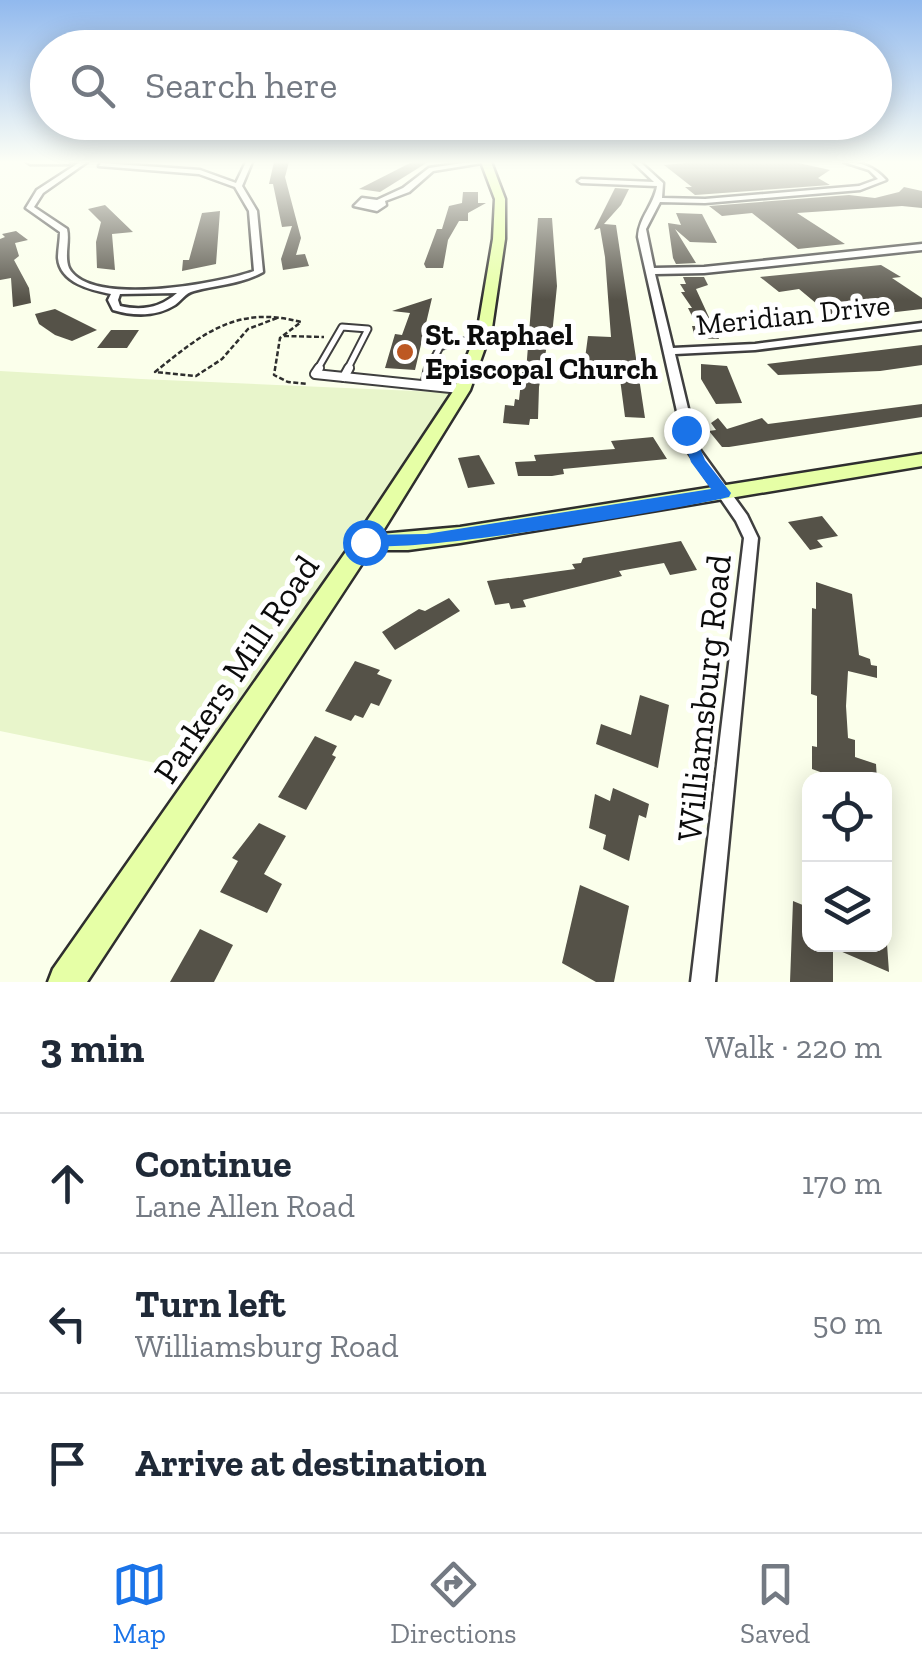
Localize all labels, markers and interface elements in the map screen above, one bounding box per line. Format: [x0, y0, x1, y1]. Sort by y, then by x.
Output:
search box [30, 30, 892, 140]
icon: search [65, 58, 120, 113]
text: Search here [145, 62, 337, 108]
street label: Meridian Drive [694, 287, 892, 343]
place label: St. Raphael Episcopal Church [425, 317, 659, 387]
marker: St. Raphael Episcopal Church [394, 341, 416, 363]
route end [664, 408, 710, 454]
route start [343, 520, 389, 566]
street label: Parkers Mill Road [144, 547, 328, 791]
street label: Williamsburg Road [668, 553, 740, 843]
map controls [802, 772, 892, 952]
button: locate [802, 772, 892, 862]
button: layers [802, 862, 892, 952]
text: 3 min [40, 1022, 145, 1073]
text: Walk · 220 m [705, 1028, 882, 1066]
text: Continue [135, 1141, 292, 1187]
icon: ahead [40, 1156, 95, 1211]
text: 170 m [802, 1164, 882, 1202]
text: Lane Allen Road [135, 1187, 355, 1225]
text: Turn left [135, 1281, 286, 1327]
icon: left [40, 1296, 95, 1351]
text: 50 m [812, 1304, 882, 1342]
text: Williamsburg Road [135, 1327, 398, 1365]
icon: arrive [40, 1436, 95, 1491]
text: Arrive at destination [135, 1440, 486, 1486]
tab: Map [112, 1557, 167, 1650]
tab: Directions [390, 1557, 517, 1650]
tab: Saved [740, 1557, 810, 1650]

